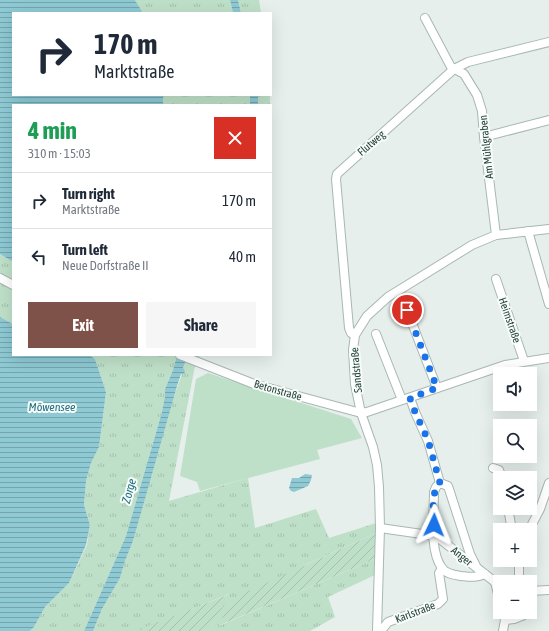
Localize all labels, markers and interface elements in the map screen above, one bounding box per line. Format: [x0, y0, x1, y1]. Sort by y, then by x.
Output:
icon: right [28, 28, 80, 80]
text: 170 m [94, 28, 157, 60]
text: Marktstraße [94, 61, 174, 82]
street label: Am Mühlgraben [477, 115, 495, 179]
text: 4 min [28, 117, 77, 144]
button: close [214, 117, 256, 159]
street label: Flutweg [355, 128, 387, 158]
text: 310 m · 15:03 [28, 146, 91, 161]
text: Turn right [62, 185, 115, 202]
icon: right [28, 190, 50, 212]
text: 170 m [222, 192, 256, 209]
text: Marktstraße [62, 202, 120, 217]
text: Turn left [62, 241, 108, 258]
icon: left [28, 246, 50, 268]
text: 40 m [229, 248, 256, 265]
text: Neue Dorfstraße II [62, 258, 149, 273]
pin [390, 293, 424, 327]
street label: Heimstraße [497, 296, 523, 344]
icon: arrive [396, 299, 418, 321]
button: Exit [28, 302, 138, 348]
button: Share [146, 302, 256, 348]
street label: Sandstraße [348, 347, 364, 393]
map controls [493, 367, 537, 619]
button: sound [493, 367, 537, 411]
street label: Betonstraße [253, 377, 303, 403]
water label: Möwensee [29, 400, 76, 414]
button: search [493, 419, 537, 463]
button: layers [493, 471, 537, 515]
water label: Zorge [119, 476, 139, 505]
position arrow [413, 504, 455, 546]
button: + [493, 523, 537, 567]
street label: Anger [449, 544, 475, 569]
button: − [493, 575, 537, 619]
street label: Karlstraße [393, 599, 437, 625]

